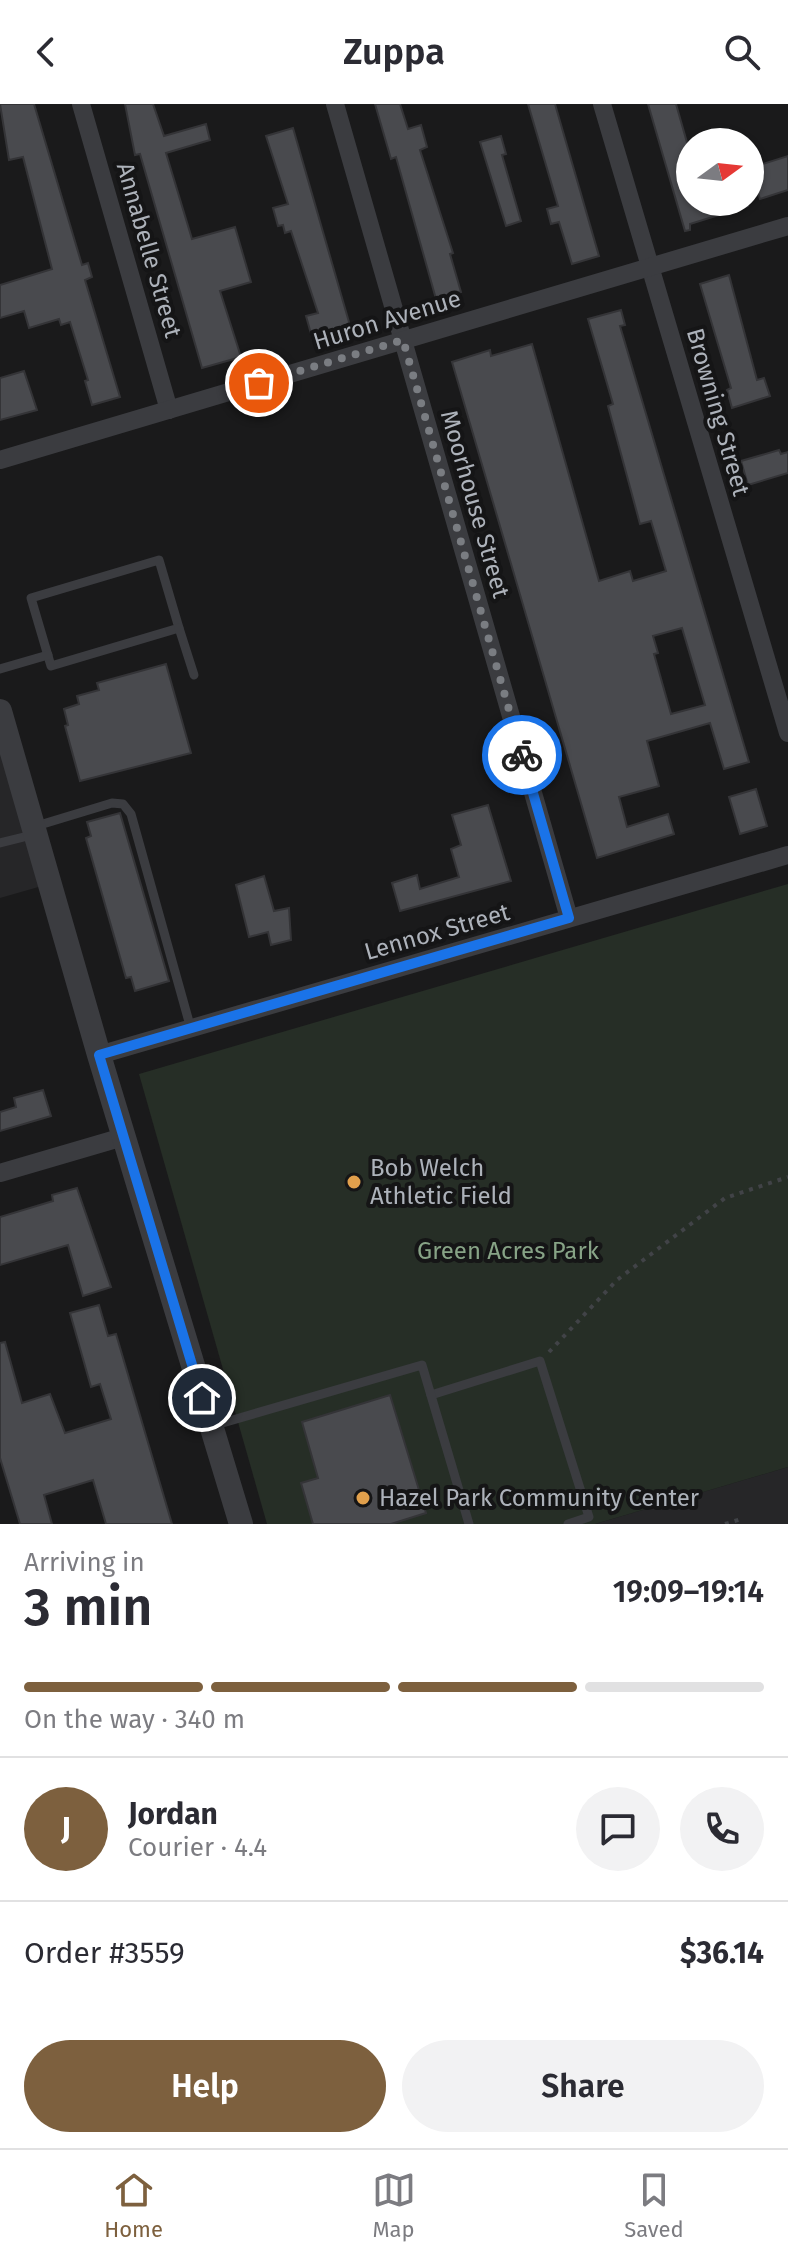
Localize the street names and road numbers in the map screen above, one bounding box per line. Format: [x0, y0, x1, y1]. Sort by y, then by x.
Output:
street label: Annabelle Street [111, 159, 187, 341]
street label: Huron Avenue [310, 284, 464, 356]
street label: Browning Street [681, 325, 755, 499]
street label: Moorhouse Street [435, 407, 515, 601]
street label: Lennox Street [361, 898, 513, 966]

